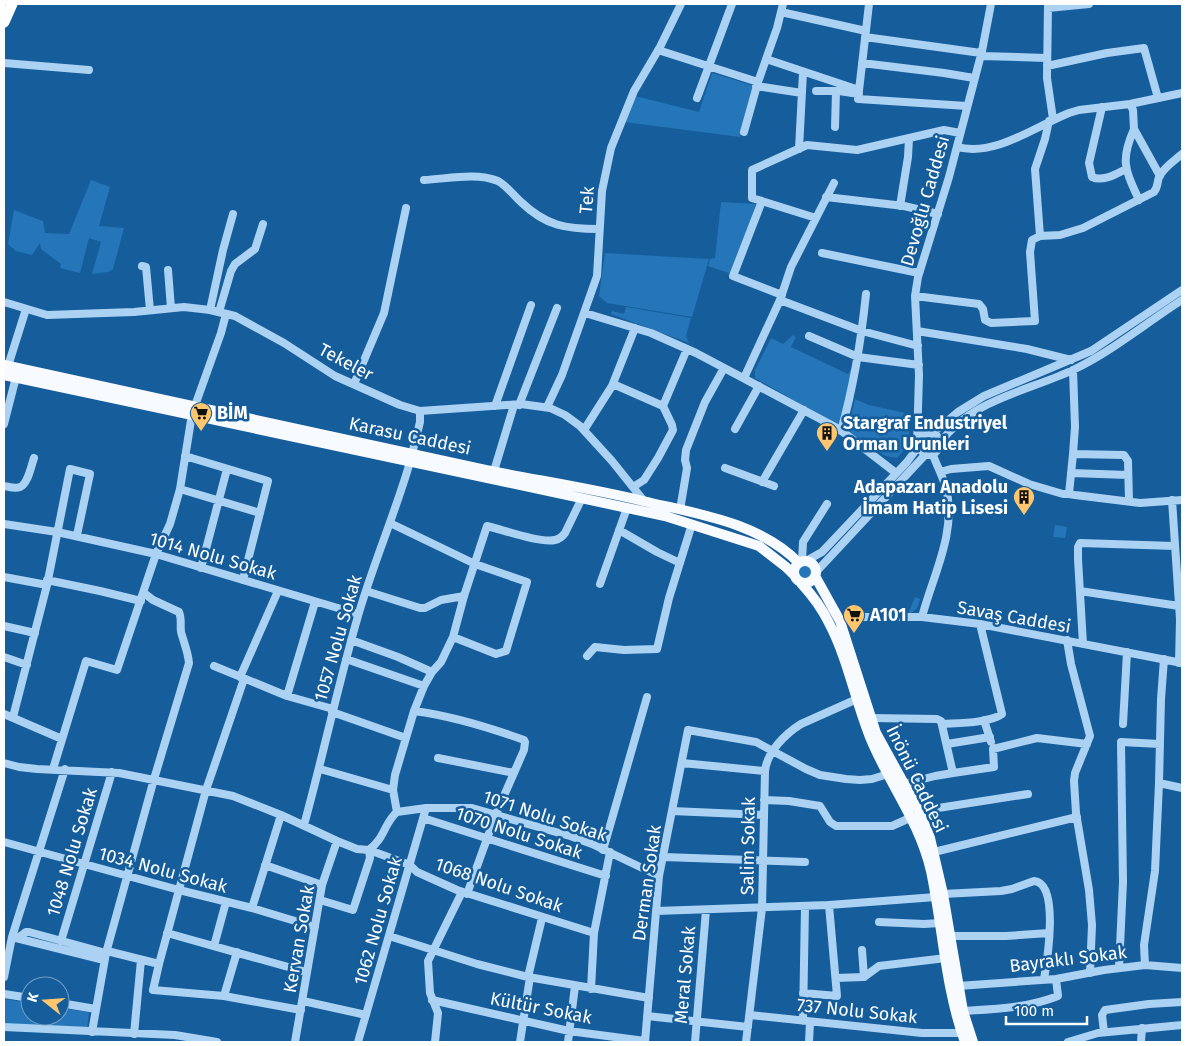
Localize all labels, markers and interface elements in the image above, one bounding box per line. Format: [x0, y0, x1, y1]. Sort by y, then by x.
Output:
street label: Devoğlu Caddesi [896, 133, 954, 269]
street label: Tek [575, 185, 599, 215]
street label: Tekeler [315, 338, 377, 386]
supermarket icon: BİM [189, 401, 213, 432]
place label: BİM [217, 402, 248, 424]
street label: Karasu Caddesi [347, 412, 473, 460]
place label: Stargraf Endustriyel Orman Urunleri [843, 412, 1008, 455]
building icon: Stargraf Endustriyel Orman Urunleri [815, 421, 839, 452]
place label: Adapazarı Anadolu İmam Hatip Lisesi [853, 476, 1008, 519]
building icon: Adapazarı Anadolu İmam Hatip Lisesi [1012, 485, 1036, 516]
street label: 1014 Nolu Sokak [147, 527, 280, 585]
street label: 1057 Nolu Sokak [309, 571, 367, 704]
street label: Savaş Caddesi [955, 596, 1073, 638]
supermarket icon: A101 [842, 603, 866, 634]
place label: A101 [869, 604, 907, 626]
street label: İnönü Caddesi [882, 722, 952, 836]
street label: 1048 Nolu Sokak [42, 784, 102, 919]
street label: 1071 Nolu Sokak [480, 786, 611, 847]
street label: Salim Sokak [736, 796, 760, 895]
street label: 1070 Nolu Sokak [453, 802, 586, 864]
street label: Derman Sokak [628, 823, 666, 943]
street label: 1034 Nolu Sokak [96, 842, 231, 898]
street label: 1068 Nolu Sokak [432, 853, 567, 917]
street label: 1062 Nolu Sokak [349, 854, 407, 988]
street label: Kervan Sokak [279, 883, 319, 995]
street label: Meral Sokak [670, 924, 700, 1025]
street label: Bayraklı Sokak [1008, 941, 1129, 977]
north arrow [20, 976, 70, 1026]
street label: Kültür Sokak [488, 987, 594, 1029]
text: K [24, 990, 43, 1004]
street label: 737 Nolu Sokak [796, 994, 919, 1028]
scale bar [1006, 994, 1087, 1026]
text: 100 m [1014, 1002, 1054, 1020]

